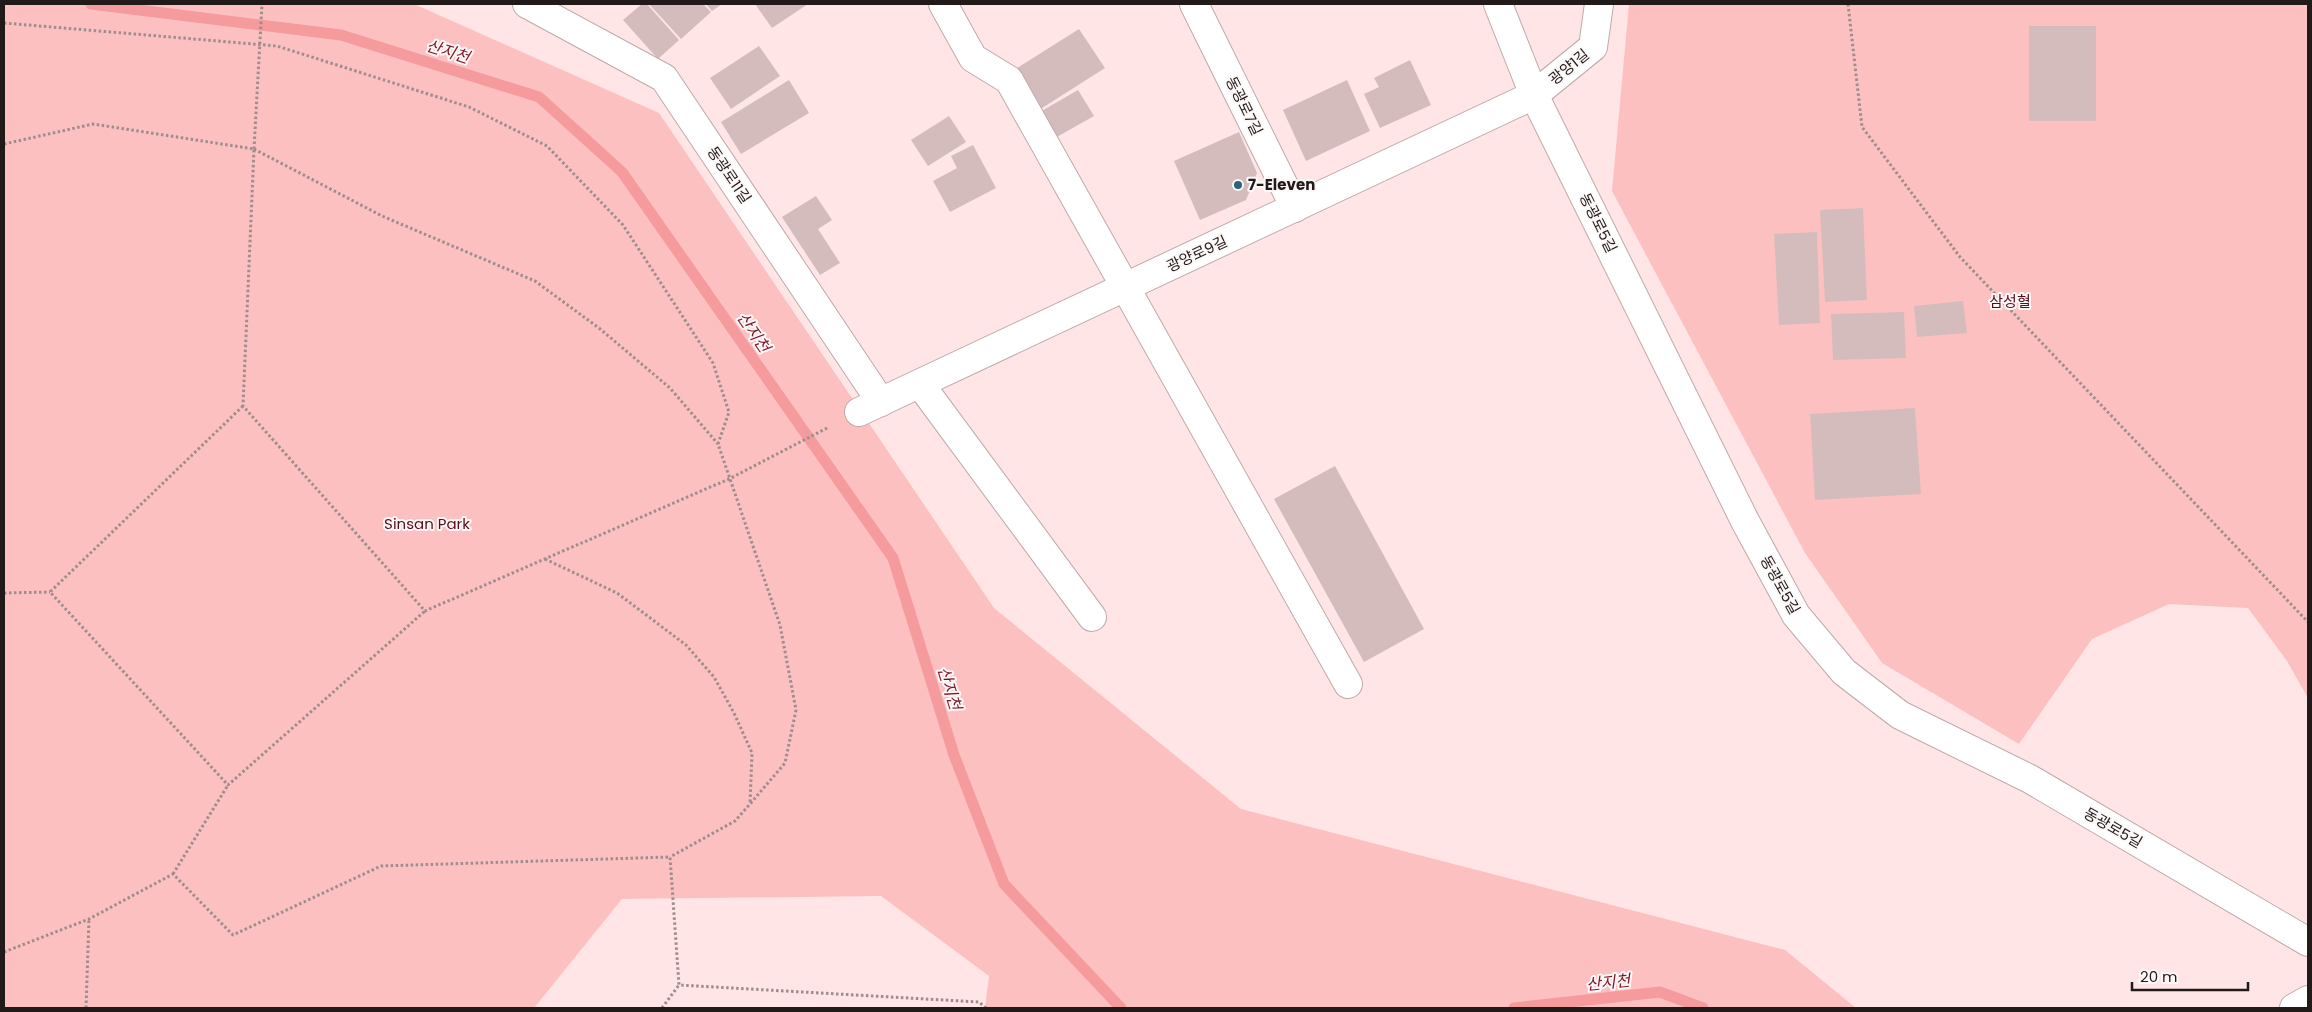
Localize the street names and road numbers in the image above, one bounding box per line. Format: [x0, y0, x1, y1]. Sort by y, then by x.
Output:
street label: 광양1길 [1544, 44, 1593, 89]
street label: 동광로7길 [1221, 73, 1268, 139]
street label: 동광로11길 [703, 142, 756, 207]
street label: 동광로5길 [1575, 189, 1622, 256]
street label: 광양로9길 [1163, 230, 1231, 277]
street label: 동광로5길 [1756, 551, 1805, 618]
street label: 동광로5길 [2080, 802, 2146, 853]

